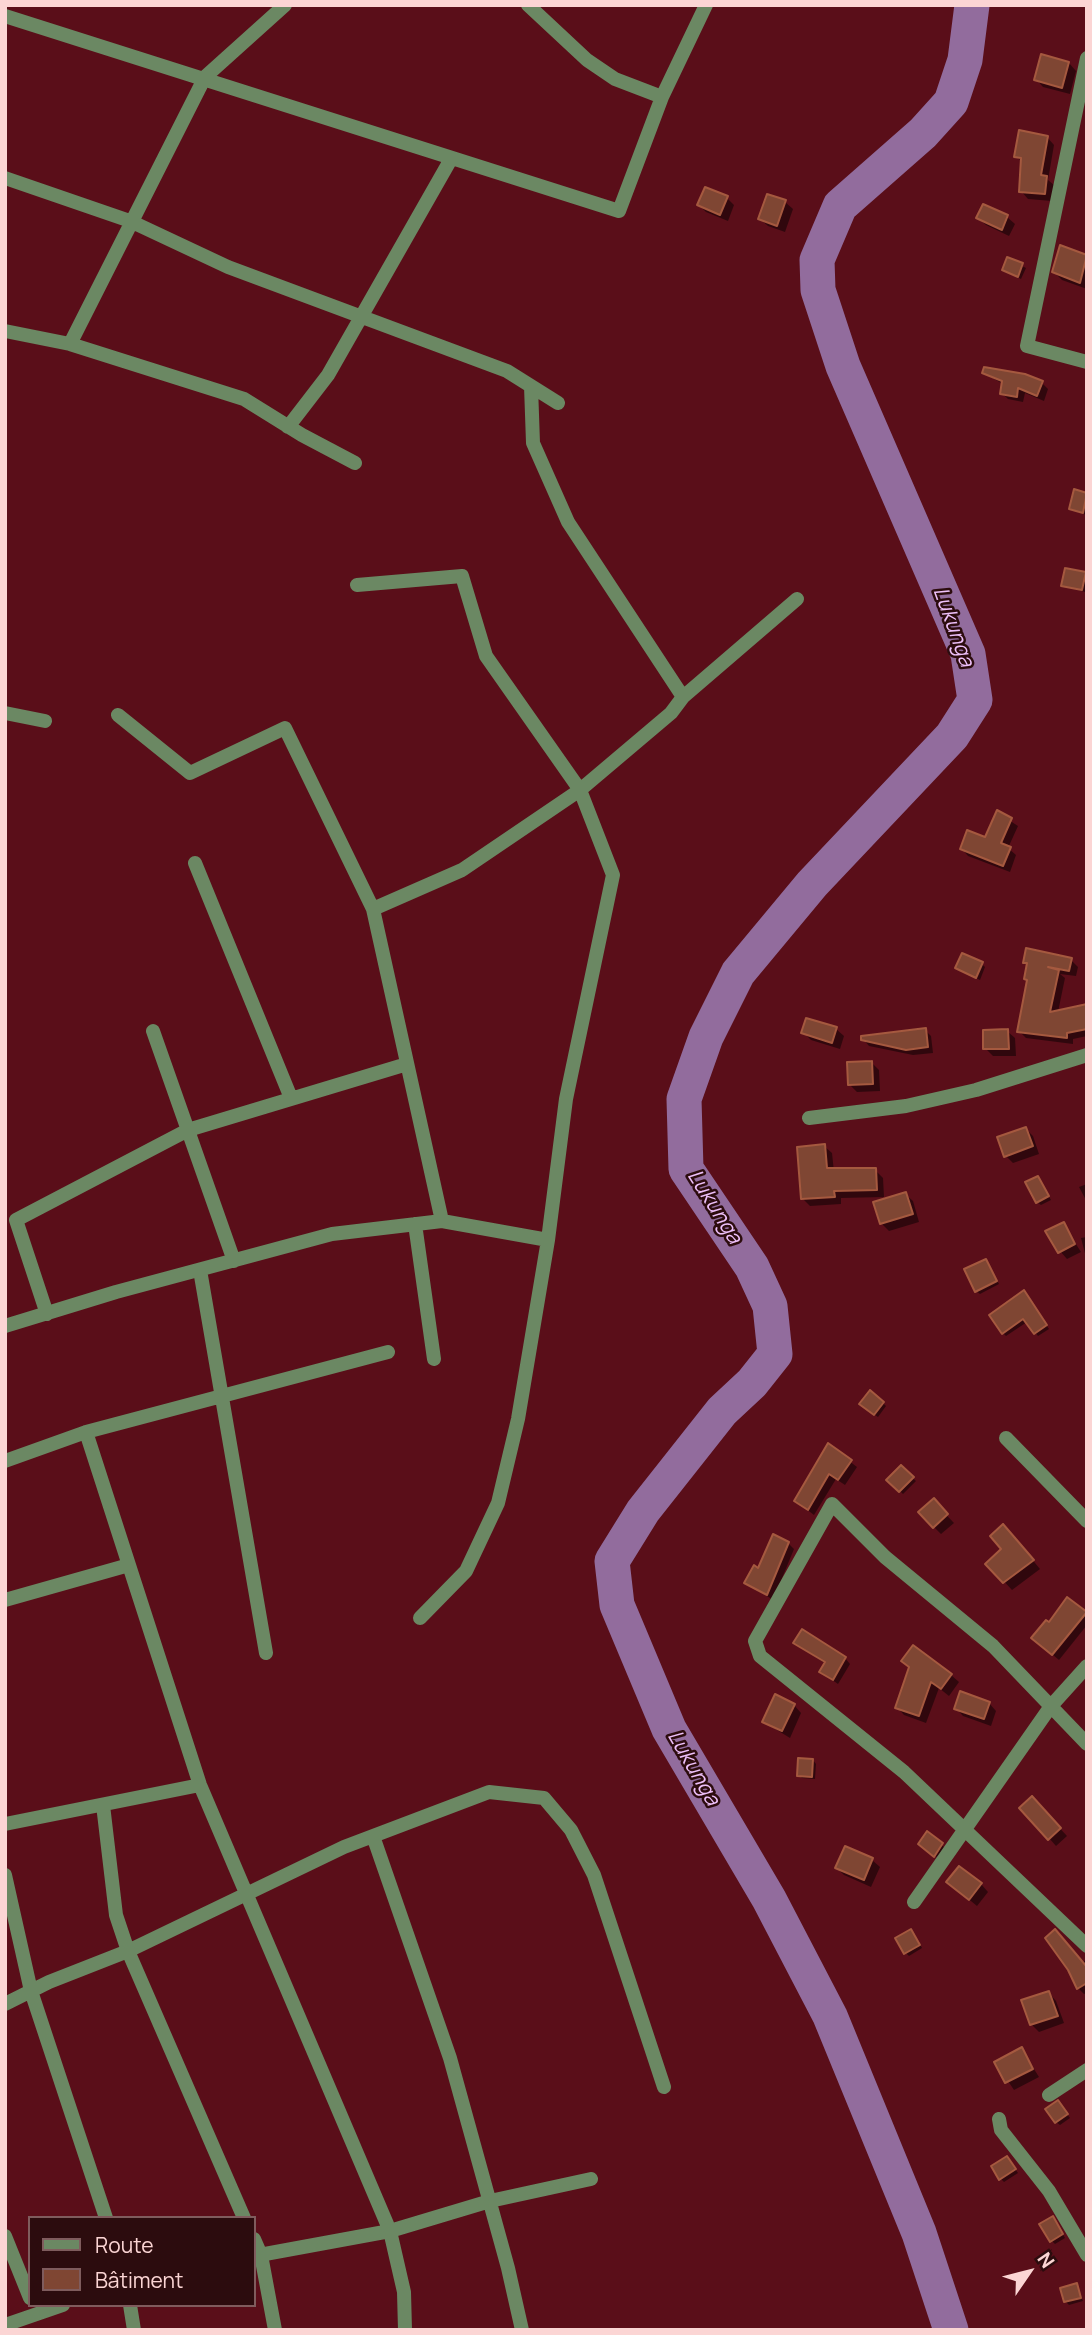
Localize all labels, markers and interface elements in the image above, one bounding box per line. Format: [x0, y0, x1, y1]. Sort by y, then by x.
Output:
water label: Lukunga [927, 584, 979, 670]
water label: Lukunga [681, 1165, 747, 1249]
water label: Lukunga [661, 1726, 725, 1810]
legend [28, 2216, 256, 2307]
text: Route [95, 2231, 153, 2259]
north arrow [994, 2237, 1064, 2307]
text: N [1032, 2247, 1061, 2273]
text: Bâtiment [95, 2266, 183, 2294]

